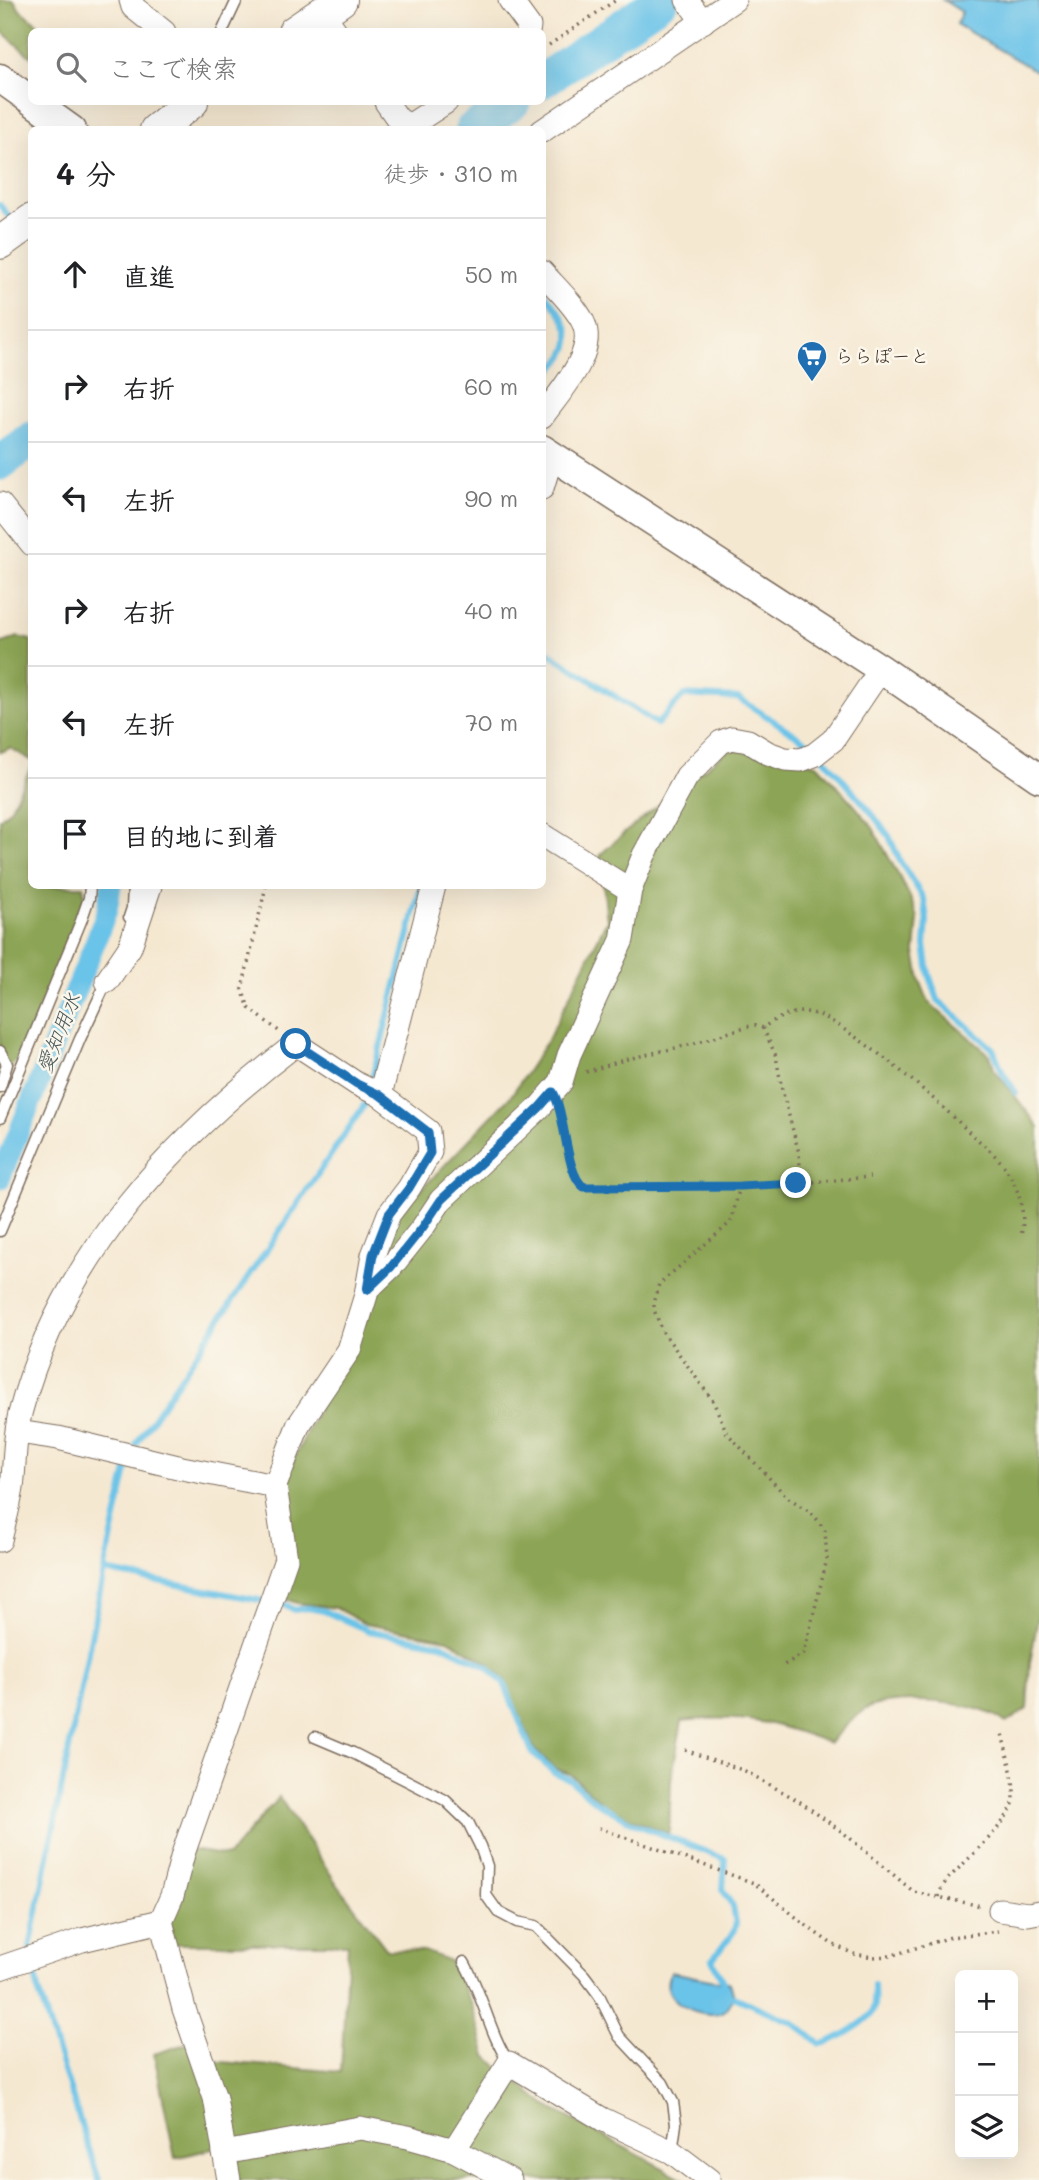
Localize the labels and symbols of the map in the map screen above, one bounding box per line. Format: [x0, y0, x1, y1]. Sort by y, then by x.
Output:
supermarket icon: ららぽーと [795, 339, 829, 383]
place label: ららぽーと [835, 343, 929, 368]
water label: 愛知用水 [29, 988, 86, 1076]
route start [280, 1028, 311, 1059]
route end [780, 1167, 811, 1198]

